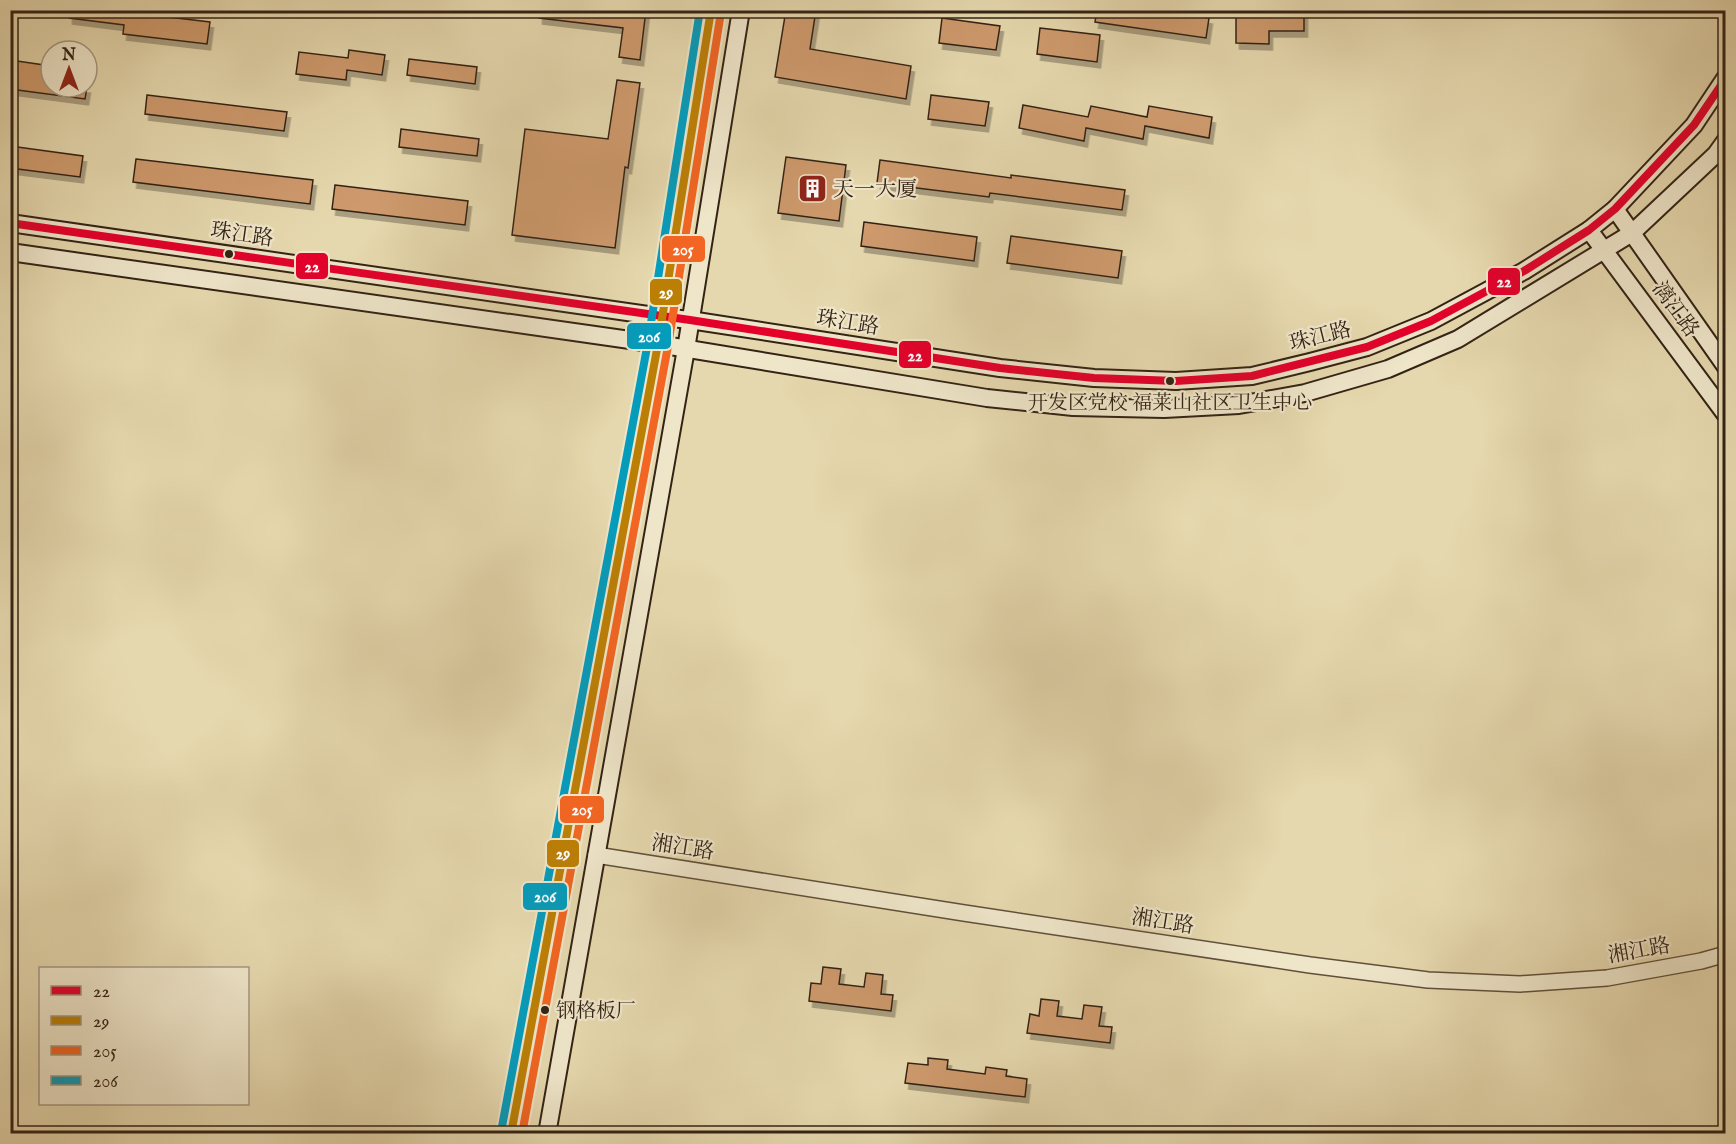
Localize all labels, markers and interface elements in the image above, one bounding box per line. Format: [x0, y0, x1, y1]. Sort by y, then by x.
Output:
north arrow [39, 39, 99, 99]
text: N [61, 46, 76, 66]
building icon: 天一大厦 [796, 173, 828, 205]
place label: 天一大厦 [833, 177, 917, 204]
street label: 珠江路 [209, 218, 275, 253]
line badge: 205 [661, 235, 706, 263]
text: 205 [672, 241, 694, 261]
unlabelled marker [223, 248, 235, 260]
line badge: 22 [295, 252, 329, 280]
text: 22 [304, 258, 320, 278]
line badge: 22 [1487, 267, 1521, 296]
text: 22 [1496, 273, 1512, 293]
street label: 漓江路 [1645, 276, 1704, 343]
line badge: 29 [649, 278, 683, 306]
text: 29 [659, 284, 673, 304]
street label: 珠江路 [815, 305, 881, 342]
street label: 珠江路 [1287, 317, 1354, 358]
line badge: 206 [626, 322, 672, 350]
text: 206 [638, 328, 661, 348]
line badge: 22 [898, 340, 932, 369]
text: 22 [907, 347, 923, 367]
marker: 开发区党校 福莱山社区卫生中心 [1164, 375, 1176, 387]
place label: 开发区党校 福莱山社区卫生中心 [1028, 391, 1312, 416]
line badge: 205 [559, 795, 605, 824]
text: 205 [571, 801, 593, 821]
street label: 湘江路 [650, 830, 716, 867]
line badge: 29 [546, 839, 580, 868]
text: 29 [556, 845, 570, 865]
line badge: 206 [522, 882, 568, 911]
text: 206 [534, 888, 557, 908]
street label: 湘江路 [1130, 904, 1196, 941]
street label: 湘江路 [1606, 933, 1673, 970]
legend [39, 967, 249, 1105]
text: 22 [93, 981, 110, 1004]
place label: 钢格板厂 [556, 999, 636, 1024]
marker: 钢格板厂 [539, 1004, 551, 1016]
text: 29 [93, 1011, 109, 1034]
text: 205 [93, 1041, 117, 1064]
text: 206 [93, 1071, 118, 1094]

